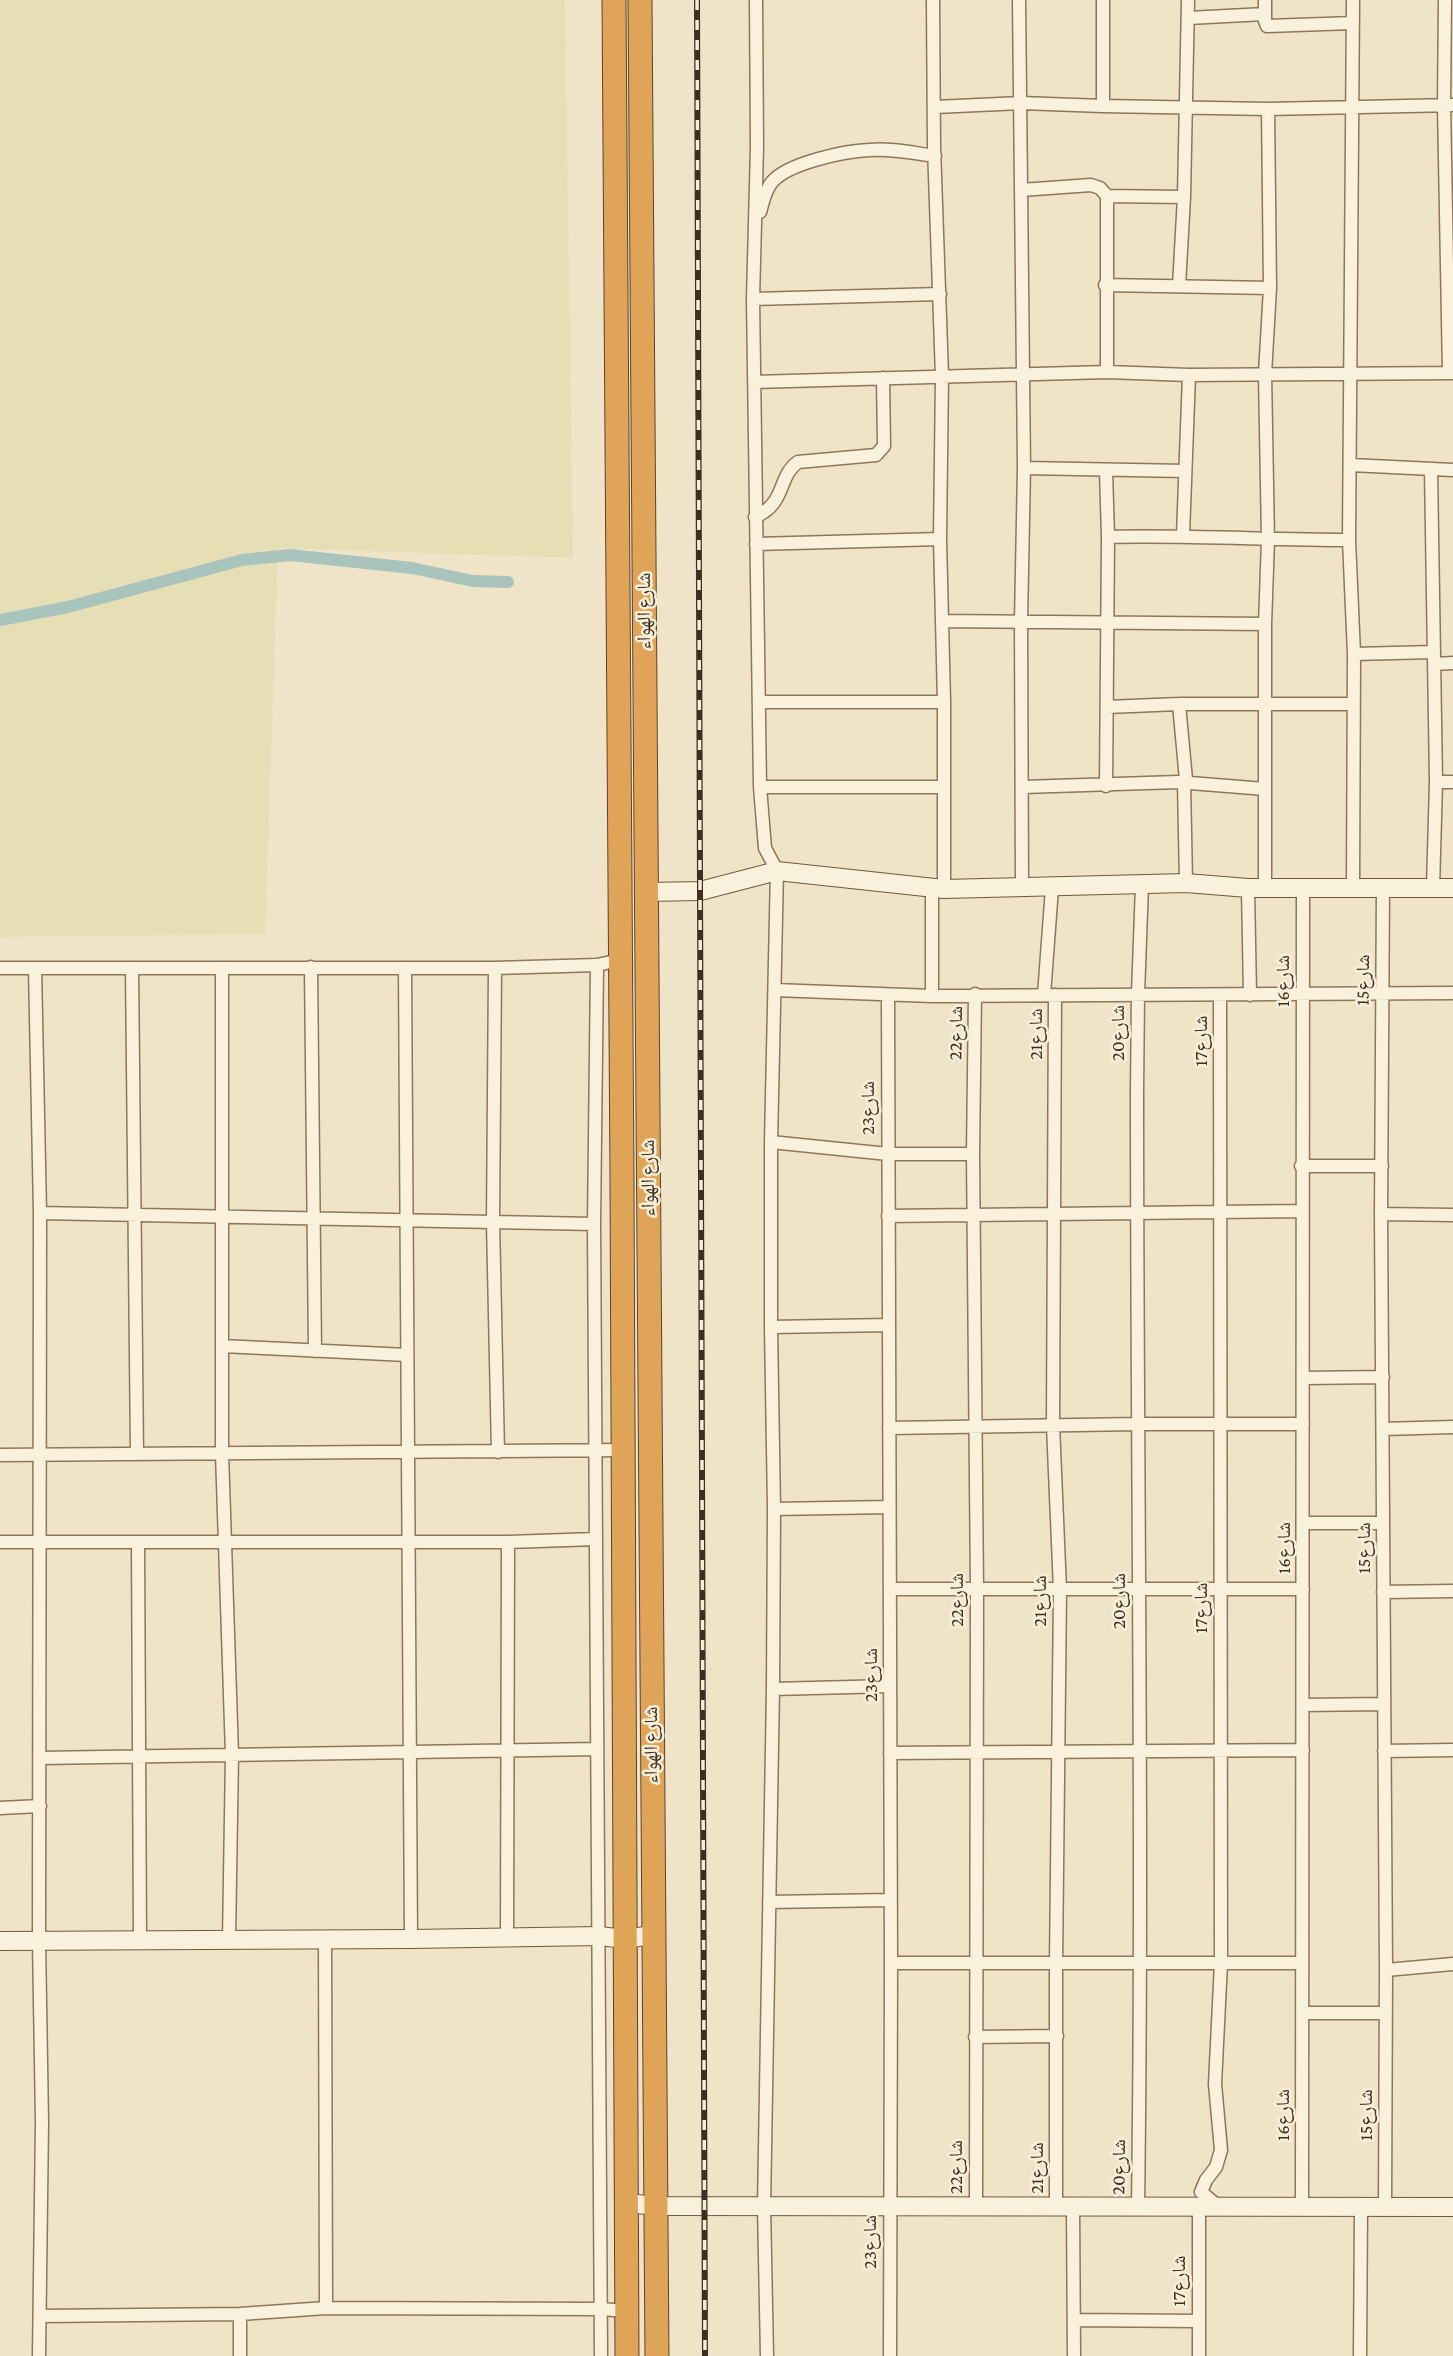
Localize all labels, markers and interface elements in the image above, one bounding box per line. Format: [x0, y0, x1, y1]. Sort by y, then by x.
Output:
street label: شارع الهواء [633, 572, 655, 650]
street label: شارع15 [1351, 954, 1375, 1006]
street label: شارع16 [1272, 955, 1294, 1007]
street label: شارع20 [1107, 1005, 1129, 1061]
street label: شارع22 [944, 1006, 968, 1060]
street label: شارع21 [1025, 1008, 1047, 1060]
street label: شارع17 [1190, 1015, 1212, 1067]
street label: شارع23 [857, 1081, 879, 1135]
street label: شارع الهواء [637, 1139, 659, 1217]
street label: شارع16 [1273, 1522, 1295, 1574]
street label: شارع15 [1353, 1522, 1375, 1574]
street label: شارع22 [946, 1573, 968, 1627]
street label: شارع20 [1108, 1573, 1130, 1629]
street label: شارع21 [1029, 1575, 1051, 1627]
street label: شارع17 [1190, 1582, 1212, 1634]
street label: شارع23 [860, 1648, 882, 1702]
street label: شارع الهواء [640, 1706, 662, 1784]
street label: شارع16 [1272, 2089, 1294, 2141]
street label: شارع15 [1355, 2089, 1377, 2141]
street label: شارع20 [1107, 2139, 1131, 2195]
street label: شارع22 [945, 2140, 967, 2194]
street label: شارع21 [1026, 2142, 1048, 2194]
street label: شارع23 [859, 2215, 881, 2269]
street label: شارع17 [1168, 2255, 1190, 2307]

